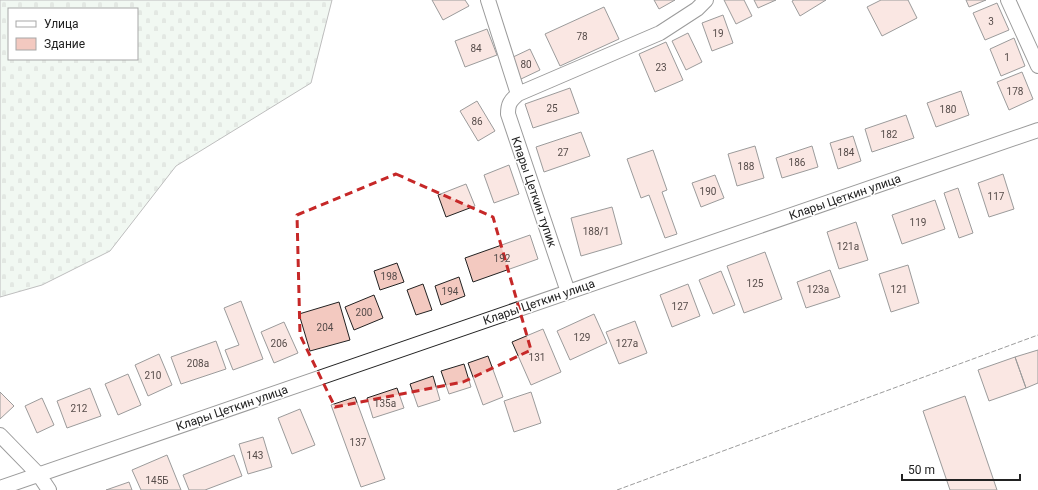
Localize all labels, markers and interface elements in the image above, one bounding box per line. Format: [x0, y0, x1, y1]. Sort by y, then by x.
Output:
legend [8, 8, 138, 60]
house number: 3 [988, 16, 994, 27]
text: Улица [44, 17, 79, 31]
house number: 19 [712, 28, 724, 39]
house number: 78 [576, 31, 588, 42]
text: Здание [44, 37, 85, 51]
house number: 84 [470, 43, 482, 54]
house number: 1 [1004, 52, 1010, 63]
house number: 80 [520, 59, 532, 70]
house number: 23 [655, 62, 667, 73]
house number: 178 [1007, 86, 1024, 97]
house number: 25 [546, 103, 558, 114]
house number: 180 [940, 104, 957, 115]
house number: 86 [471, 116, 483, 127]
house number: 182 [881, 129, 898, 140]
street label: Клары Цеткин тупик [508, 135, 560, 250]
house number: 27 [557, 147, 569, 158]
house number: 184 [838, 147, 855, 158]
house number: 186 [789, 157, 806, 168]
house number: 188 [738, 161, 755, 172]
street label: Клары Цеткин улица [787, 171, 903, 223]
house number: 190 [700, 186, 717, 197]
house number: 117 [988, 191, 1005, 202]
house number: 119 [910, 217, 926, 228]
house number: 188/1 [583, 226, 609, 237]
house number: 121а [837, 241, 859, 252]
house number: 192 [494, 253, 511, 264]
house number: 198 [381, 271, 398, 282]
street label: Клары Цеткин улица [481, 276, 597, 328]
house number: 125 [747, 278, 764, 289]
house number: 123а [807, 284, 829, 295]
house number: 121 [891, 284, 907, 295]
house number: 194 [442, 286, 459, 297]
house number: 127 [672, 301, 689, 312]
house number: 200 [356, 307, 373, 318]
house number: 204 [317, 322, 334, 333]
house number: 129 [574, 332, 590, 343]
house number: 206 [271, 338, 288, 349]
house number: 127а [616, 338, 638, 349]
house number: 131 [529, 352, 545, 363]
house number: 208а [187, 358, 209, 369]
house number: 210 [145, 370, 162, 381]
street label: Клары Цеткин улица [174, 382, 290, 434]
house number: 135а [374, 398, 396, 409]
house number: 212 [71, 403, 88, 414]
house number: 137 [350, 437, 367, 448]
house number: 143 [247, 450, 263, 461]
scale bar [902, 456, 1020, 482]
text: 50 m [908, 463, 935, 477]
house number: 145Б [145, 475, 169, 486]

